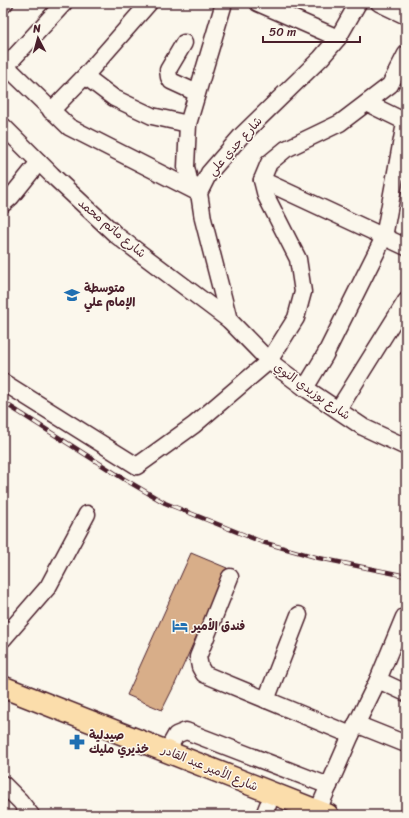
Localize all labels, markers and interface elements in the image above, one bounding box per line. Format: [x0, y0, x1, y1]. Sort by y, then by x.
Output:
north arrow [18, 18, 58, 58]
scale bar [263, 18, 360, 44]
text: N [31, 19, 42, 39]
text: 50 m [269, 21, 296, 43]
street label: شارع جدي علي [202, 111, 268, 181]
street label: شارع ماتم محمد [73, 193, 151, 263]
place label: متوسطة الإمام علي [84, 277, 135, 313]
school or university icon: متوسطة الإمام علي [63, 286, 81, 304]
street label: شارع بوزيدي النوي [269, 356, 355, 426]
place label: فندق الأمير [191, 615, 245, 637]
hotel icon: فندق الأمير [171, 617, 189, 635]
place label: صيدلية خذيري مليك [89, 724, 149, 760]
pharmacy icon: صيدلية خذيري مليك [68, 733, 86, 751]
street label: شارع الأمير عبد القادر [157, 738, 262, 797]

